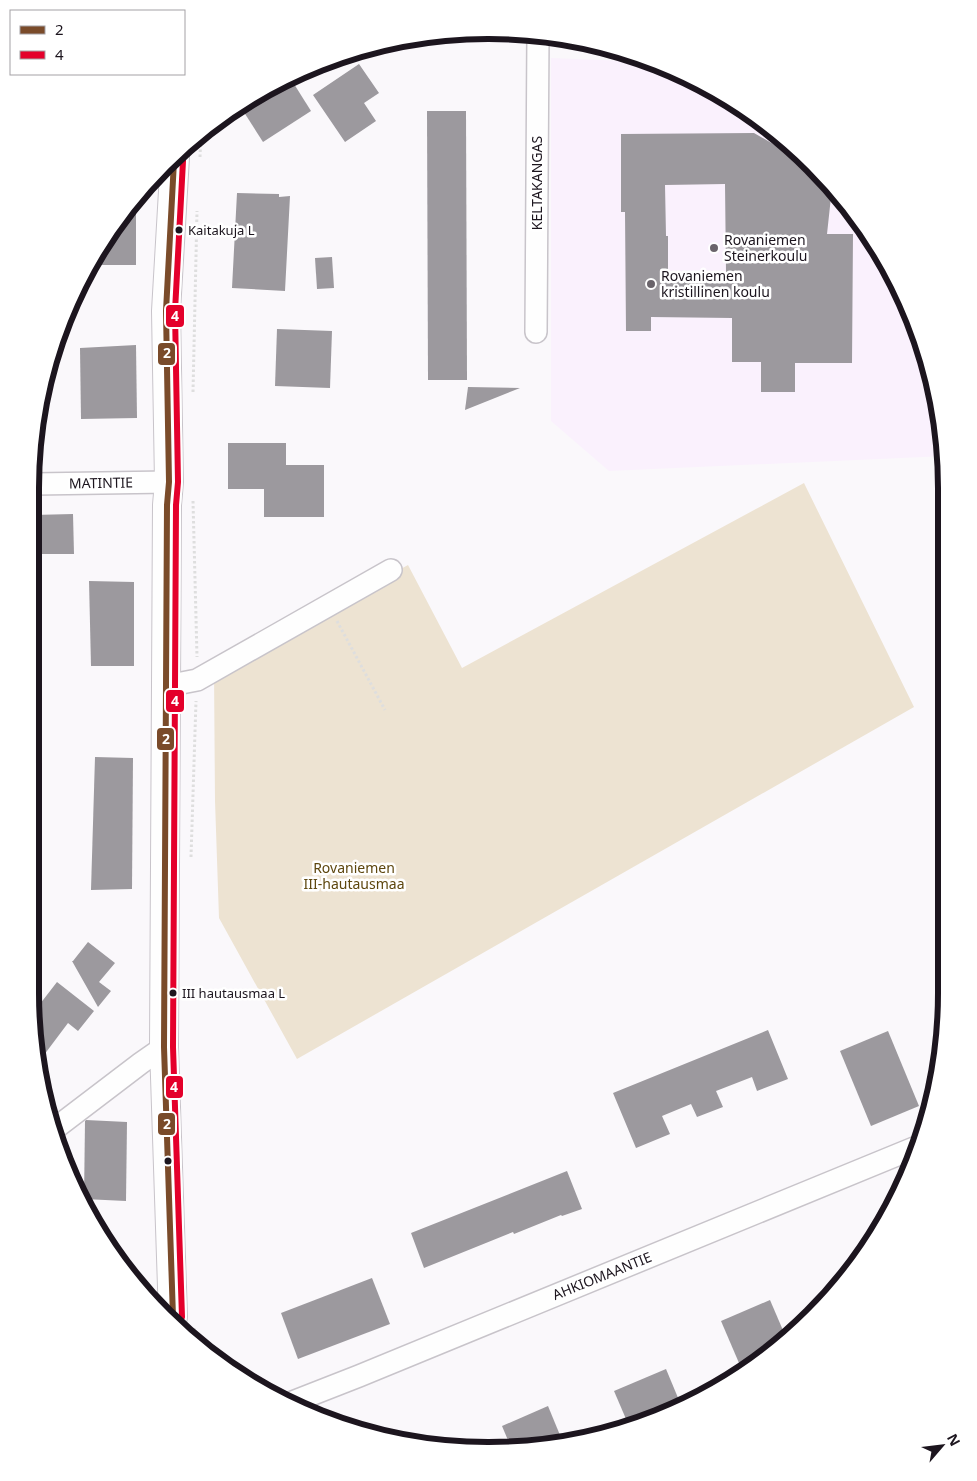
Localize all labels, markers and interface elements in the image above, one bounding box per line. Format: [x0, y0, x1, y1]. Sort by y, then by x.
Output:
legend [10, 10, 185, 75]
text: 2 [55, 19, 64, 39]
text: 4 [55, 44, 64, 64]
street label: KELTAKANGAS [527, 136, 546, 230]
place label: Kaitakuja L [188, 221, 255, 239]
marker: Kaitakuja L [174, 225, 184, 235]
place label: Rovaniemen Steinerkoulu [724, 230, 807, 265]
marker: Rovaniemen Steinerkoulu [708, 242, 720, 254]
place label: Rovaniemen kristillinen koulu [661, 266, 770, 301]
marker: Rovaniemen kristillinen koulu [645, 278, 657, 290]
line badge: 4 [165, 304, 185, 328]
text: 4 [171, 306, 179, 325]
line badge: 2 [157, 342, 176, 366]
text: 2 [163, 343, 171, 362]
street label: MATINTIE [69, 472, 133, 493]
line badge: 4 [165, 689, 185, 713]
text: 4 [171, 691, 179, 710]
line badge: 2 [156, 727, 175, 751]
text: 2 [162, 729, 170, 748]
park label: Rovaniemen III-hautausmaa [304, 858, 404, 893]
place label: III hautausmaa L [182, 984, 285, 1002]
marker: III hautausmaa L [168, 988, 178, 998]
line badge: 4 [165, 1075, 184, 1099]
text: 4 [170, 1077, 178, 1096]
line badge: 2 [157, 1112, 176, 1136]
text: 2 [163, 1114, 171, 1133]
unlabelled marker [163, 1156, 173, 1166]
street label: AHKIOMAANTIE [549, 1247, 654, 1304]
north arrow [917, 1421, 967, 1471]
text: N [943, 1430, 965, 1449]

